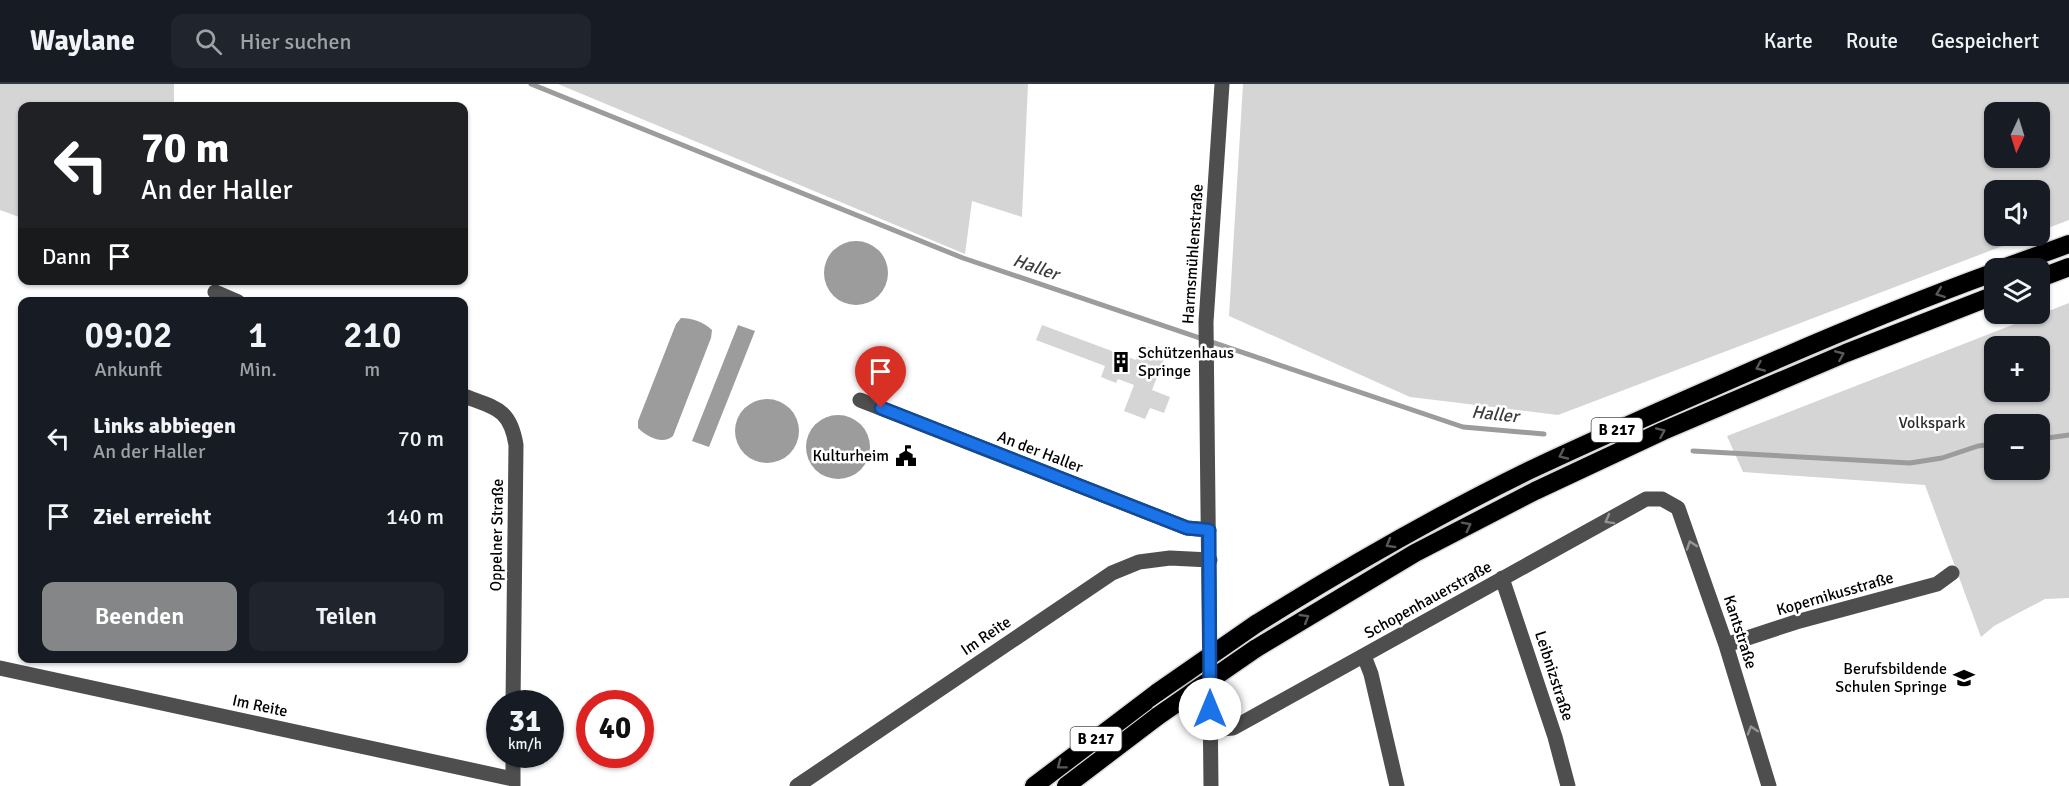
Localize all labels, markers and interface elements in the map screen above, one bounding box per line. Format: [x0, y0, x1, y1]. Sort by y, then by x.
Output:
search box [171, 14, 591, 68]
text: Waylane [30, 24, 135, 58]
icon: search [192, 25, 225, 58]
text: Hier suchen [240, 28, 352, 55]
text: Karte [1764, 28, 1813, 54]
text: Route [1846, 28, 1898, 54]
text: Gespeichert [1931, 28, 2039, 54]
north arrow [1984, 102, 2050, 168]
map controls [1984, 102, 2050, 480]
text: 70 m [141, 123, 230, 174]
icon: left [42, 126, 120, 204]
text: An der Haller [141, 174, 293, 207]
button: sound [1984, 180, 2050, 246]
street label: Harmsmühlenstraße [1178, 183, 1208, 325]
icon: arrive [103, 240, 136, 273]
text: Dann [42, 243, 91, 270]
water label: Haller [1010, 249, 1064, 286]
button: layers [1984, 258, 2050, 324]
one-way arrow [1936, 285, 1946, 298]
text: 09:02 [85, 313, 172, 358]
text: 1 [248, 313, 268, 358]
text: 210 [343, 313, 402, 358]
button: + [1984, 336, 2050, 402]
place label: Schützenhaus Springe [1138, 343, 1234, 381]
pin [855, 346, 906, 408]
building icon: Schützenhaus Springe [1109, 350, 1133, 374]
one-way arrow [1834, 350, 1845, 362]
icon: arrive [864, 355, 897, 388]
text: Ankunft [95, 357, 162, 382]
text: Min. [239, 357, 277, 382]
text: m [364, 357, 380, 382]
one-way arrow [1755, 360, 1766, 372]
water label: Haller [1470, 401, 1522, 428]
text: Links abbiegen [93, 412, 236, 439]
park label: Volkspark [1899, 413, 1965, 433]
button: − [1984, 414, 2050, 480]
road number: B 217 [1592, 418, 1642, 442]
icon: left [42, 422, 75, 455]
text: 70 m [398, 425, 444, 452]
street label: An der Haller [995, 427, 1086, 477]
one-way arrow [1655, 428, 1666, 440]
text: An der Haller [93, 439, 205, 464]
public building icon: Kulturheim [894, 444, 918, 468]
place label: Kulturheim [813, 446, 889, 466]
one-way arrow [1559, 448, 1570, 460]
street label: Oppelner Straße [486, 478, 508, 592]
icon: arrive [42, 500, 75, 533]
text: Ziel erreicht [93, 503, 211, 530]
text: 140 m [386, 503, 444, 530]
one-way arrow [1604, 513, 1615, 524]
one-way arrow [1460, 522, 1471, 534]
one-way arrow [1386, 537, 1396, 549]
one-way arrow [1686, 540, 1698, 551]
street label: Schopenhauerstraße [1361, 557, 1495, 643]
street label: Kopernikusstraße [1774, 568, 1896, 620]
button: Beenden [42, 582, 237, 651]
button: Teilen [249, 582, 444, 651]
street label: Kantstraße [1719, 593, 1761, 671]
street label: Im Reite [957, 612, 1015, 660]
one-way arrow [1299, 614, 1309, 626]
street label: Leibnizstraße [1530, 628, 1578, 724]
place label: Berufsbildende Schulen Springe [1835, 659, 1947, 697]
school or university icon: Berufsbildende Schulen Springe [1952, 666, 1976, 690]
position arrow [1178, 677, 1242, 741]
street label: Im Reite [230, 690, 290, 722]
speed limit sign: 40 [576, 690, 654, 768]
text: 31 [509, 703, 541, 740]
one-way arrow [1747, 725, 1759, 736]
road number: B 217 [1070, 727, 1122, 751]
text: km/h [508, 735, 542, 753]
one-way arrow [1056, 758, 1067, 769]

